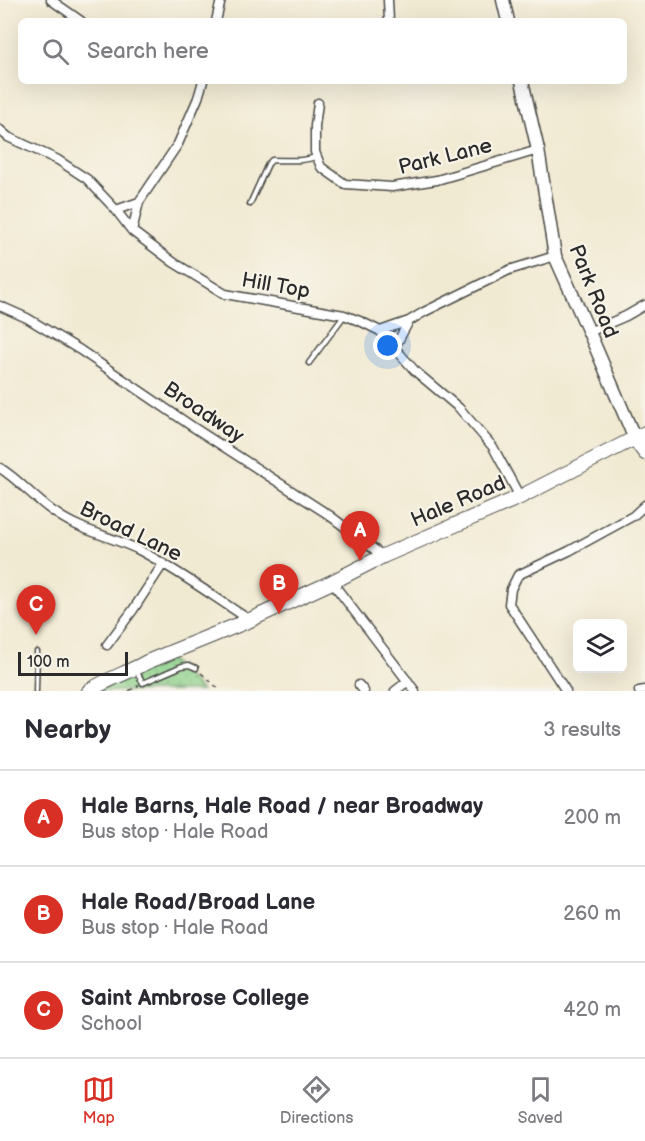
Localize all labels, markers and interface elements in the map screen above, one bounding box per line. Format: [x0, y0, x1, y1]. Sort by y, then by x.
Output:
search box [18, 18, 627, 84]
icon: search [39, 35, 72, 68]
text: Search here [87, 38, 209, 65]
street label: Park Lane [396, 133, 494, 180]
street label: Park Road [563, 241, 624, 342]
street label: Hill Top [240, 267, 312, 304]
your location [373, 331, 402, 360]
street label: Broadway [159, 376, 249, 449]
street label: Hale Road [407, 470, 509, 533]
street label: Broad Lane [76, 496, 186, 567]
pin: A [340, 512, 380, 561]
pin: B [260, 564, 298, 614]
pin: C [16, 586, 56, 635]
map controls [573, 619, 627, 673]
button: layers [573, 619, 627, 673]
scale bar [18, 649, 128, 676]
text: 100 m [27, 653, 70, 672]
text: Nearby [24, 715, 111, 746]
text: 3 results [543, 718, 621, 742]
text: Hale Barns, Hale Road / near Broadway [81, 793, 483, 820]
text: A [37, 806, 50, 830]
text: 200 m [564, 806, 621, 830]
text: Bus stop · Hale Road [81, 820, 268, 844]
text: Hale Road/Broad Lane [81, 889, 315, 916]
text: B [36, 902, 51, 926]
text: 260 m [563, 902, 621, 926]
text: Bus stop · Hale Road [81, 916, 268, 940]
text: Saint Ambrose College [81, 985, 309, 1012]
text: C [36, 998, 51, 1022]
text: 420 m [563, 998, 621, 1022]
text: School [81, 1012, 142, 1036]
tab: Map [82, 1073, 115, 1128]
tab: Directions [280, 1073, 353, 1128]
tab: Saved [518, 1073, 563, 1128]

